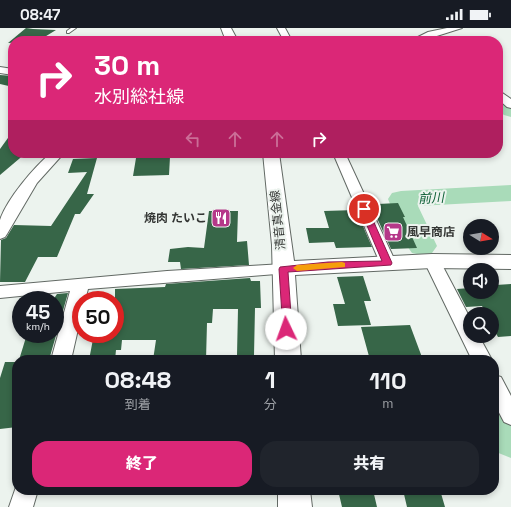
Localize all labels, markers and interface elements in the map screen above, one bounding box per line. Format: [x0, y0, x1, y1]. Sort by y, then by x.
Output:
text: 08:47 [20, 5, 60, 24]
text: 30 m [94, 47, 160, 83]
icon: right [28, 52, 80, 104]
text: 水別総社線 [94, 85, 184, 108]
icon: left [182, 128, 204, 150]
icon: ahead [224, 128, 246, 150]
icon: ahead [266, 128, 288, 150]
icon: right [308, 128, 330, 150]
street label: 清音真金線 [267, 189, 289, 251]
water label: 前川 [418, 189, 446, 207]
pin [347, 192, 381, 226]
icon: arrive [353, 198, 375, 220]
restaurant icon: 焼肉 たいこ [210, 207, 232, 229]
place label: 焼肉 たいこ [144, 210, 207, 226]
north arrow [463, 219, 499, 255]
map controls [463, 219, 499, 343]
supermarket icon: 風早商店 [382, 221, 404, 243]
place label: 風早商店 [407, 224, 455, 240]
button: sound [463, 263, 499, 299]
speed limit sign: 50 [72, 291, 124, 343]
text: 45 [26, 299, 50, 325]
button: search [463, 307, 499, 343]
position arrow [265, 308, 307, 350]
text: km/h [26, 320, 50, 333]
text: 08:48 [104, 364, 171, 395]
text: 1 [265, 364, 276, 395]
text: 110 [369, 365, 407, 396]
text: m [382, 395, 393, 412]
text: 到着 [125, 396, 151, 413]
text: 分 [264, 396, 277, 413]
button: 終了 [32, 441, 252, 487]
button: 共有 [260, 441, 479, 487]

